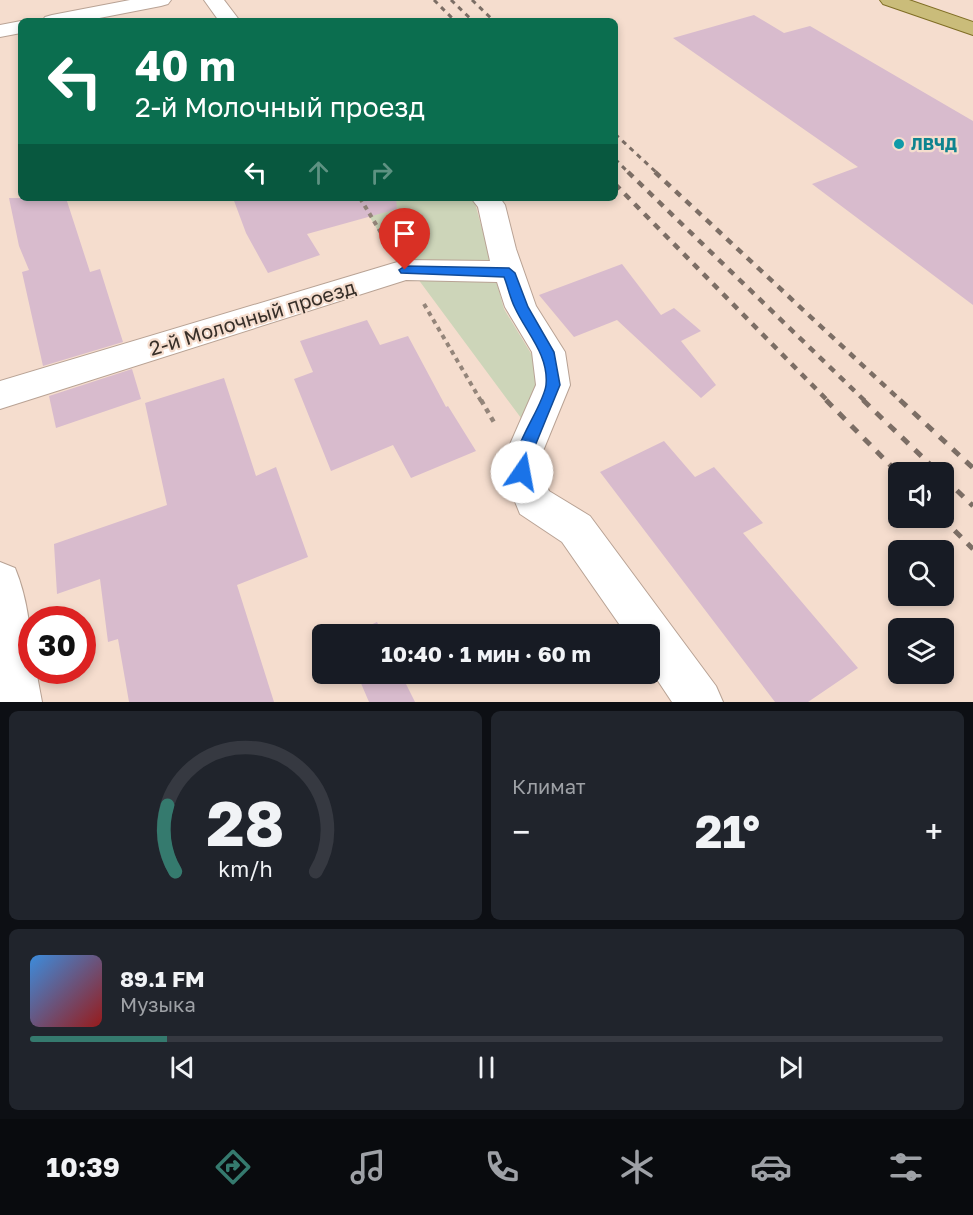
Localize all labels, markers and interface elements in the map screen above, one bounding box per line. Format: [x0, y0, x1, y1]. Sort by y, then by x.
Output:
text: 40 m [135, 40, 236, 90]
icon: left [36, 42, 114, 120]
text: 2-й Молочный проезд [135, 91, 425, 123]
place label: ЛВЧД [911, 134, 957, 154]
marker: ЛВЧД [892, 137, 906, 151]
icon: left [239, 156, 272, 189]
icon: ahead [302, 156, 335, 189]
icon: right [365, 156, 398, 189]
pin [379, 208, 430, 270]
icon: arrive [388, 217, 421, 250]
street label: 2-й Молочный проезд [146, 274, 358, 360]
position arrow [490, 440, 554, 504]
map controls [888, 462, 954, 684]
button: sound [888, 462, 954, 528]
button: search [888, 540, 954, 606]
speed limit sign: 30 [18, 606, 96, 684]
button: layers [888, 618, 954, 684]
text: 10:40 · 1 мин · 60 m [381, 640, 591, 667]
text: Климат [512, 774, 586, 798]
text: 28 [206, 785, 284, 860]
text: 21° [695, 804, 760, 858]
text: − [512, 812, 530, 851]
text: + [925, 812, 943, 851]
text: km/h [218, 857, 273, 883]
text: 89.1 FM [120, 965, 205, 992]
text: Музыка [120, 992, 196, 1016]
icon: previous [166, 1051, 199, 1084]
icon: pause [470, 1051, 503, 1084]
icon: next [774, 1051, 807, 1084]
icon: directions [212, 1146, 254, 1188]
icon: music [347, 1146, 389, 1188]
icon: phone [481, 1146, 523, 1188]
icon: climate [616, 1146, 658, 1188]
icon: car [750, 1146, 792, 1188]
icon: filters [885, 1146, 927, 1188]
text: 10:39 [46, 1151, 120, 1183]

